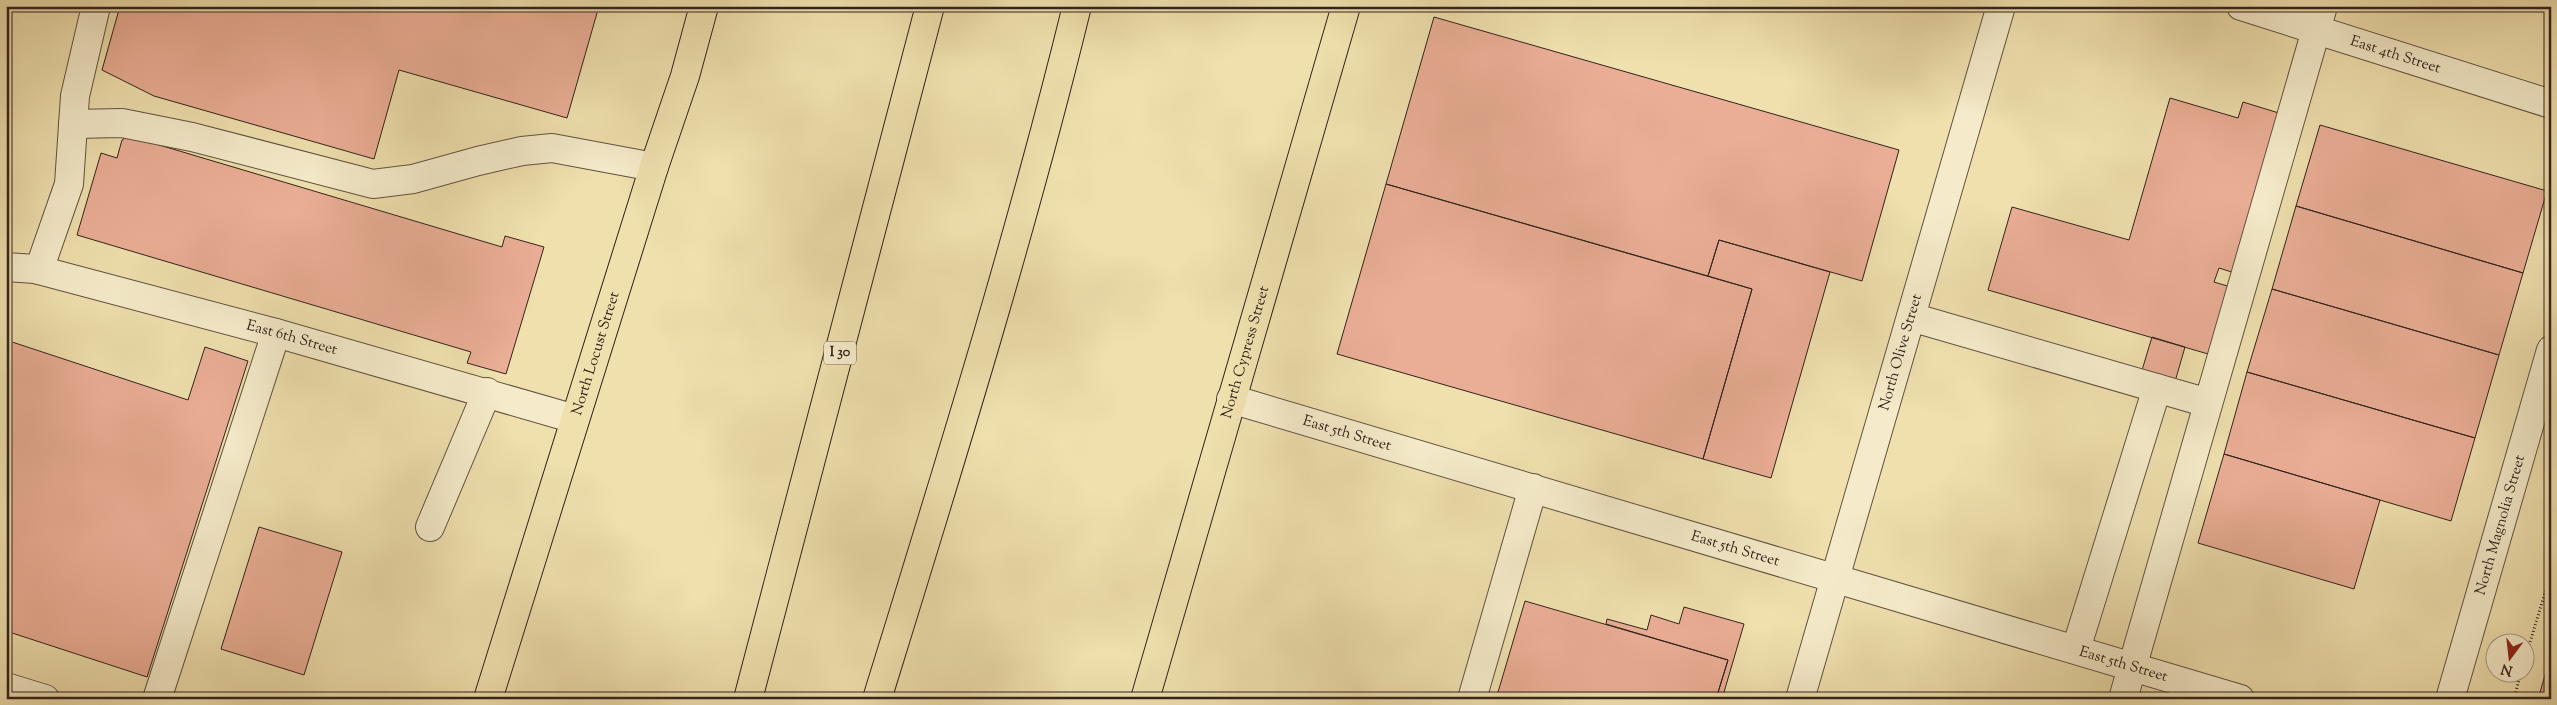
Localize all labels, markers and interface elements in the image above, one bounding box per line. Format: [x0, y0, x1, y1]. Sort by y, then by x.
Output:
street label: East 4th Street [2348, 31, 2443, 79]
street label: North Cypress Street [1216, 284, 1275, 421]
street label: North Locust Street [567, 289, 625, 418]
street label: North Olive Street [1874, 292, 1927, 413]
street label: East 6th Street [244, 315, 340, 361]
road number: I 30 [824, 342, 856, 364]
street label: East 5th Street [1300, 410, 1394, 457]
street label: North Magnolia Street [2470, 453, 2531, 598]
street label: East 5th Street [1688, 526, 1782, 572]
north arrow [2484, 632, 2534, 682]
street label: East 5th Street [2077, 641, 2170, 687]
text: N [2499, 658, 2515, 680]

